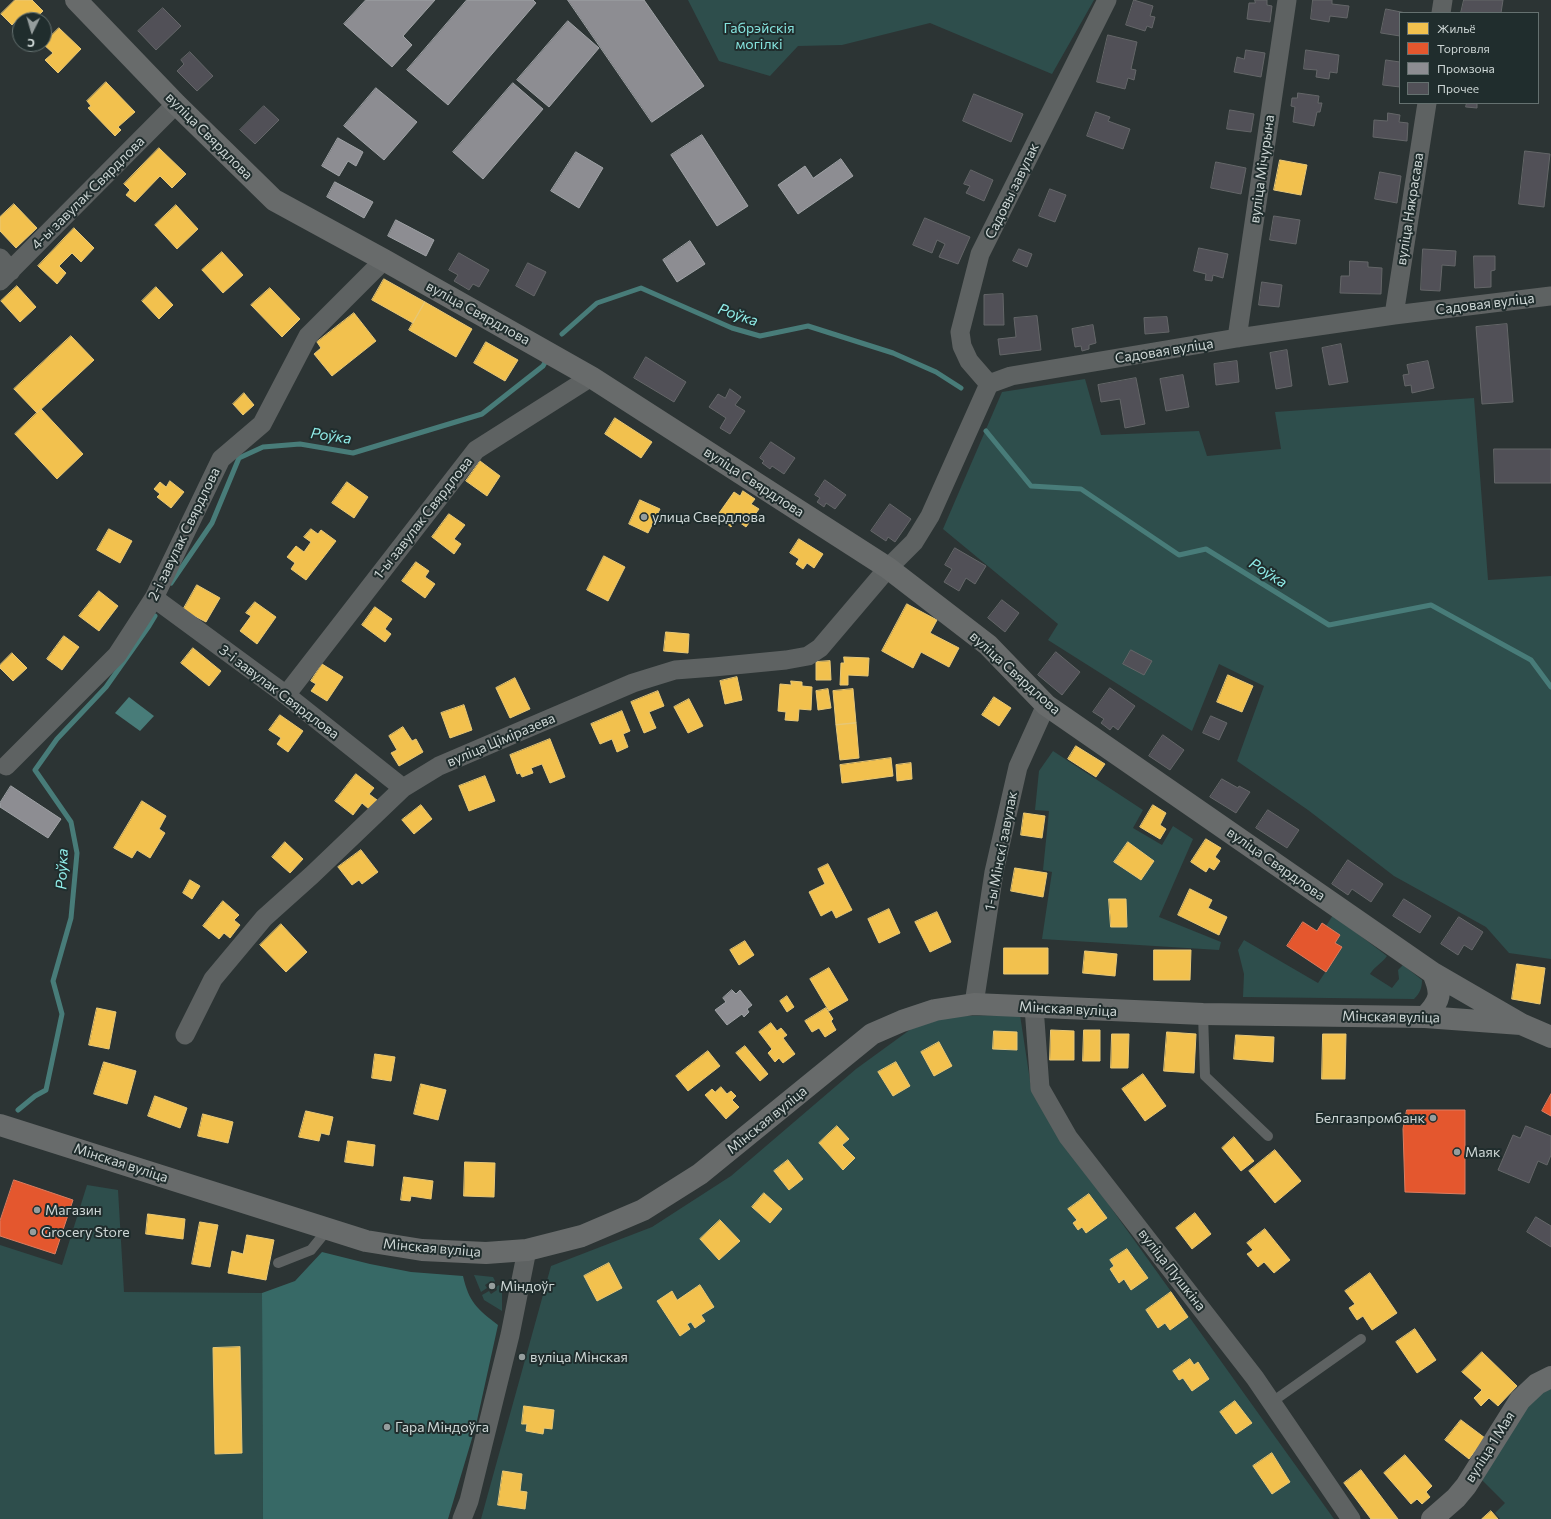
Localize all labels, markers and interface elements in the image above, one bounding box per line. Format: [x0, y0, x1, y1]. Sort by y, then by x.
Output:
north arrow [12, 12, 52, 52]
legend [1399, 12, 1539, 104]
park label: Габрэйскія могілкі [723, 20, 795, 52]
text: Жильё [1437, 21, 1476, 35]
text: С [27, 37, 35, 50]
text: Торговля [1437, 41, 1490, 55]
text: Промзона [1437, 61, 1495, 75]
text: Прочее [1437, 81, 1479, 95]
street label: вуліца Свярдлова [162, 89, 256, 183]
street label: вуліца Мічурына [1246, 114, 1278, 224]
street label: 4-ы завулак Свярдлова [28, 133, 148, 253]
street label: Садовы завулак [982, 140, 1042, 242]
street label: вуліца Някрасава [1393, 152, 1427, 266]
street label: вуліца Свярдлова [423, 278, 533, 348]
street label: Садовая вуліца [1435, 290, 1535, 318]
water label: Роўка [716, 300, 760, 330]
street label: Садовая вуліца [1114, 335, 1214, 367]
water label: Роўка [309, 424, 353, 448]
street label: вуліца Свярдлова [701, 443, 807, 521]
street label: 1-ы завулак Свярдлова [370, 453, 476, 583]
street label: 2-і завулак Свярдлова [144, 465, 224, 603]
place label: улица Свердлова [652, 509, 765, 525]
marker: улица Свердлова [639, 512, 649, 522]
water label: Роўка [1246, 554, 1290, 592]
street label: вуліца Свярдлова [966, 628, 1064, 718]
street label: 3-і завулак Свярдлова [216, 641, 342, 743]
street label: вуліца Ціміразева [444, 710, 558, 770]
street label: 1-ы Мінскі завулак [981, 790, 1021, 912]
street label: вуліца Свярдлова [1224, 824, 1328, 904]
water label: Роўка [52, 848, 72, 890]
street label: Мінская вуліца [1019, 998, 1117, 1020]
street label: Мінская вуліца [1342, 1008, 1440, 1026]
street label: Мінская вуліца [724, 1083, 810, 1157]
place label: Белгазпромбанк [1315, 1110, 1425, 1126]
marker: Белгазпромбанк [1428, 1113, 1438, 1123]
street label: Мінская вуліца [72, 1140, 170, 1186]
place label: Маяк [1465, 1144, 1500, 1160]
marker: Маяк [1452, 1147, 1462, 1157]
place label: Магазин [45, 1202, 102, 1218]
marker: Магазин [32, 1205, 42, 1215]
place label: Grocery Store [41, 1224, 130, 1240]
street label: вуліца Пушкіна [1135, 1226, 1209, 1314]
marker: Grocery Store [28, 1227, 38, 1237]
street label: Мінская вуліца [382, 1235, 482, 1261]
place label: Міндоўг [500, 1278, 555, 1294]
marker: Міндоўг [487, 1281, 497, 1291]
place label: вуліца Мінская [530, 1349, 628, 1365]
marker: вуліца Мінская [517, 1352, 527, 1362]
street label: вуліца 1 Мая [1462, 1408, 1518, 1486]
place label: Гара Міндоўга [395, 1419, 489, 1435]
marker: Гара Міндоўга [382, 1422, 392, 1432]

